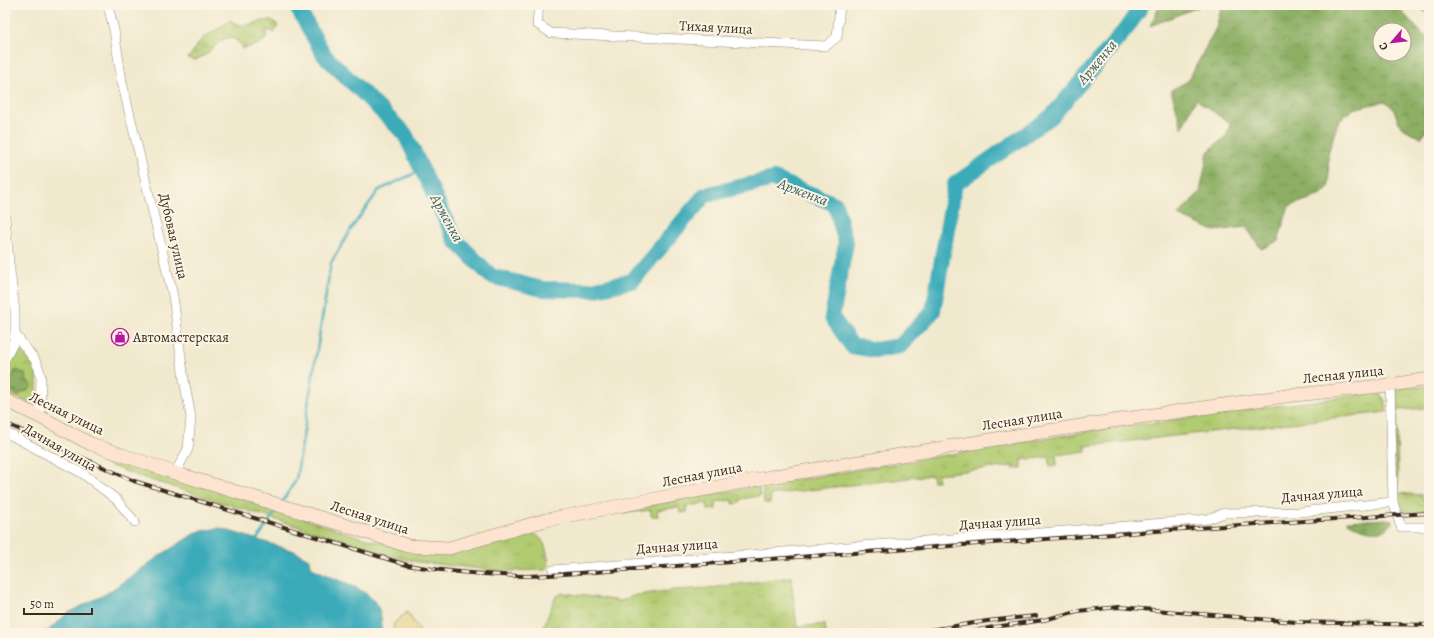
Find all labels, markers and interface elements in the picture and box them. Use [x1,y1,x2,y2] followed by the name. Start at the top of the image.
[679,16,754,39] street label: Тихая улица
[1372,22,1412,62] north arrow
[1072,36,1121,89] water label: Арженка
[1375,40,1392,53] text: С
[774,173,831,211] water label: Арженка
[425,189,468,246] water label: Арженка
[154,191,193,282] street label: Дубовая улица
[110,327,130,347] shop icon: Автомастерская
[132,328,229,347] place label: Автомастерская
[1302,361,1385,388] street label: Лесная улица
[26,387,108,440] street label: Лесная улица
[981,404,1064,435] street label: Лесная улица
[19,419,100,476] street label: Дачная улица
[660,457,744,492] street label: Лесная улица
[1280,481,1364,508] street label: Дачная улица
[328,496,412,539] street label: Лесная улица
[958,510,1042,535] street label: Дачная улица
[635,534,719,559] street label: Дачная улица
[24,590,92,616] scale bar
[30,596,54,612] text: 50 m

